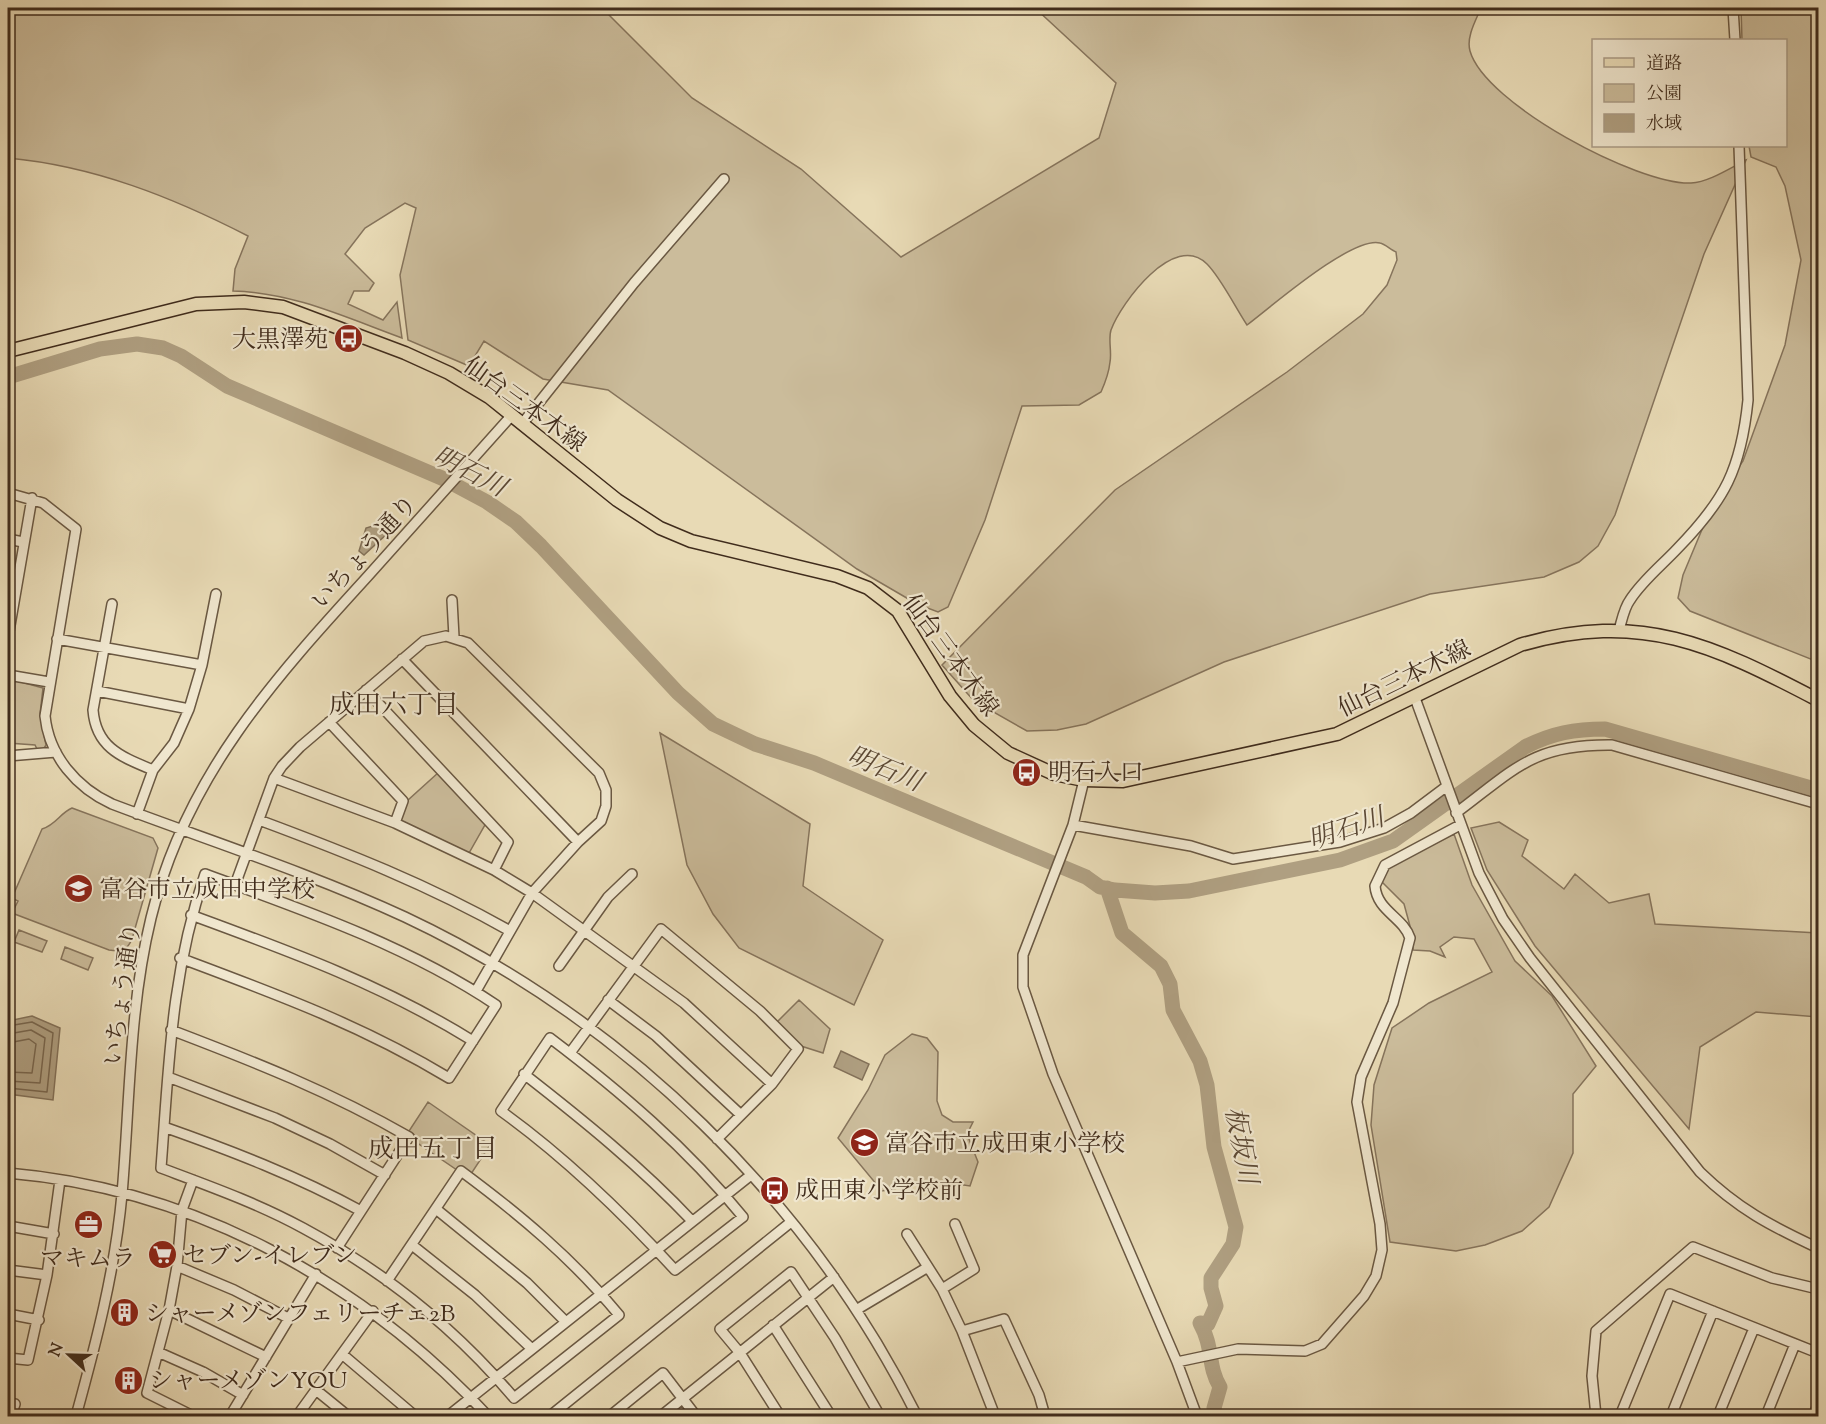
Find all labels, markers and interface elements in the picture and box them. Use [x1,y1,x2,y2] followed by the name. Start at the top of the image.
[1592,39,1787,147] legend
[1646,52,1682,78] text: 道路
[1646,82,1682,108] text: 公園
[1646,112,1682,138] text: 水域
[333,323,365,355] bus stop icon: 大黒澤苑
[232,324,328,358] place label: 大黒澤苑
[456,350,592,462] street label: 仙台三本木線
[426,439,515,509] water label: 明石川
[305,488,426,618] street label: いちょう通り
[893,588,1005,724] street label: 仙台三本木線
[1333,633,1477,727] street label: 仙台三本木線
[329,688,459,725] district label: 成田六丁目
[841,739,930,803] water label: 明石川
[1011,756,1043,788] bus stop icon: 明石入口
[1048,757,1144,791] place label: 明石入口
[1304,799,1393,861] water label: 明石川
[62,873,94,905] school or university icon: 富谷市立成田中学校
[99,874,315,908] place label: 富谷市立成田中学校
[97,921,151,1068] street label: いちょう通り
[1214,1104,1266,1190] water label: 板坂川
[848,1127,880,1159] school or university icon: 富谷市立成田東小学校
[885,1128,1125,1162] place label: 富谷市立成田東小学校
[368,1132,498,1169] district label: 成田五丁目
[758,1174,790,1206] bus stop icon: 成田東小学校前
[795,1175,963,1209] place label: 成田東小学校前
[72,1209,104,1241] office icon: マキムラ
[146,1239,178,1271] supermarket icon: セブン-イレブン
[183,1240,357,1274] place label: セブン-イレブン
[40,1243,136,1277] place label: マキムラ
[108,1297,140,1329] building icon: シャーメゾンフェリーチェ2B
[145,1298,455,1332] place label: シャーメゾンフェリーチェ2B
[39,1325,99,1385] north arrow
[44,1340,71,1361] text: N
[112,1364,144,1396] building icon: シャーメゾンYOU
[149,1365,347,1399] place label: シャーメゾンYOU

